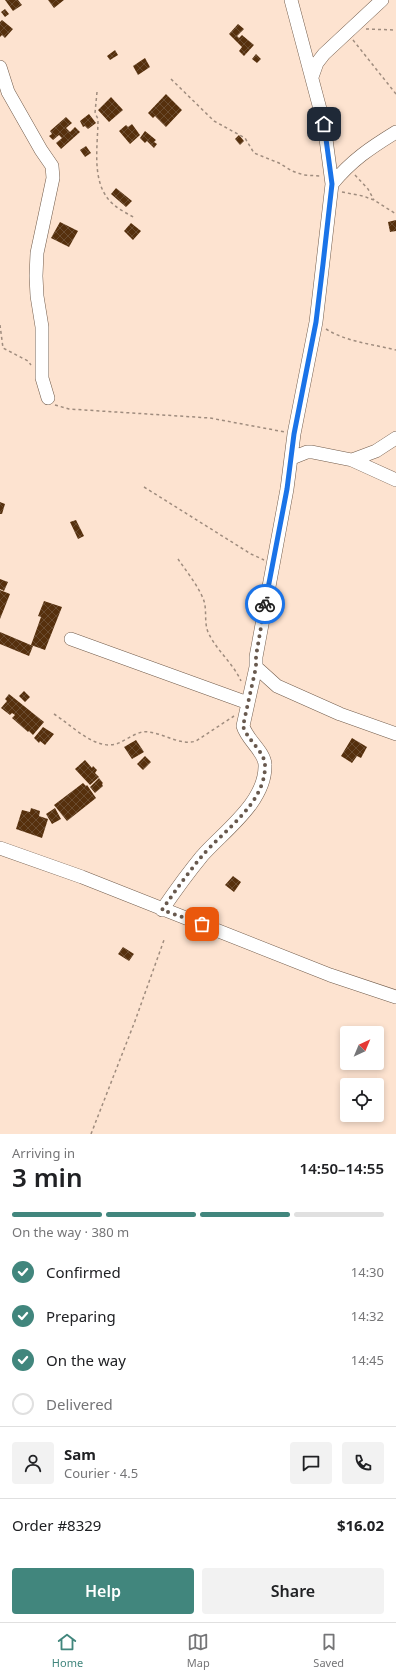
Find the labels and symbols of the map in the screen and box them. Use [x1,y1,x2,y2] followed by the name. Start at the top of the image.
[307,107,341,141] pin
[245,584,285,624] courier
[185,907,219,941] pin
[340,1026,384,1070] north arrow

